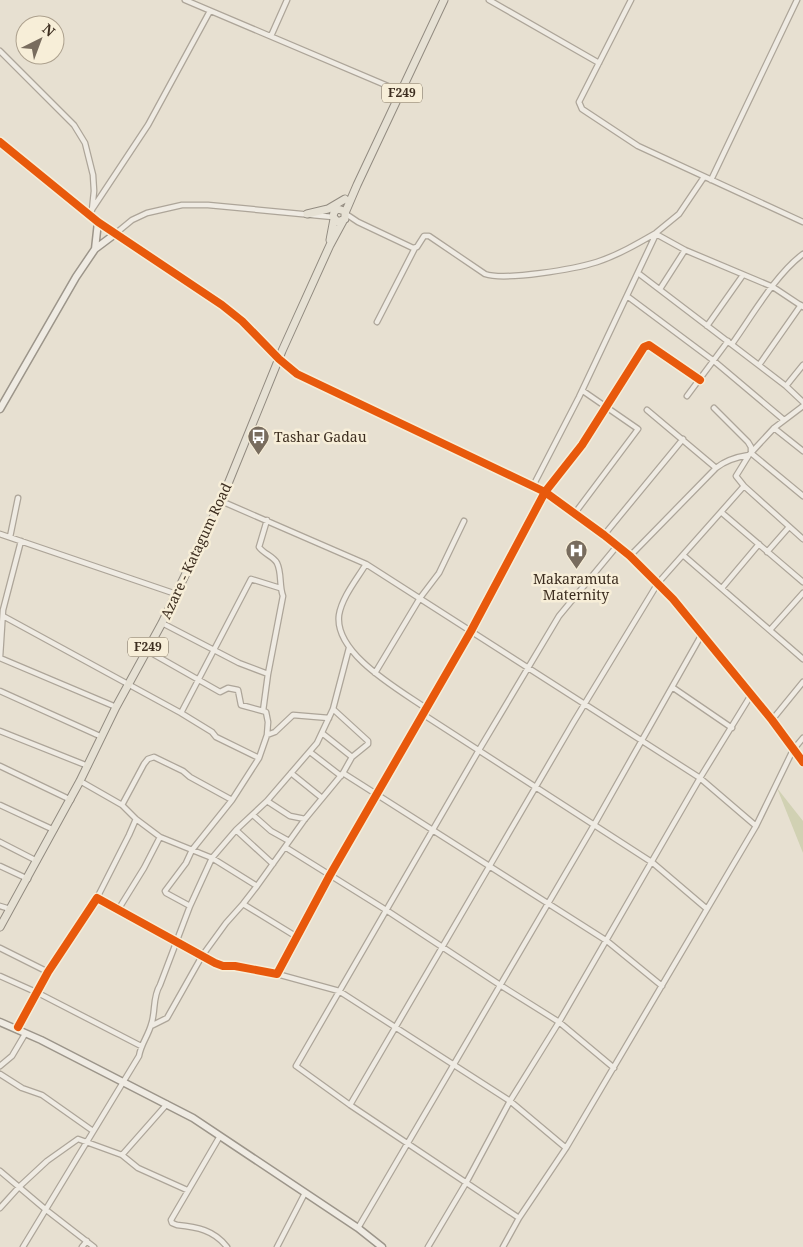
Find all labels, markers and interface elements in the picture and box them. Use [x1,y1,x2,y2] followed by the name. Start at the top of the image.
[15,15,65,65] north arrow
[39,19,59,41] text: N
[382,84,422,102] road number: F249
[246,425,270,456] bus stop icon: Tashar Gadau
[274,427,367,446] place label: Tashar Gadau
[156,479,236,622] street label: Azare - Katagum Road
[564,539,588,570] hospital icon: Makaramuta Maternity
[533,569,619,604] place label: Makaramuta Maternity
[128,638,168,656] road number: F249

